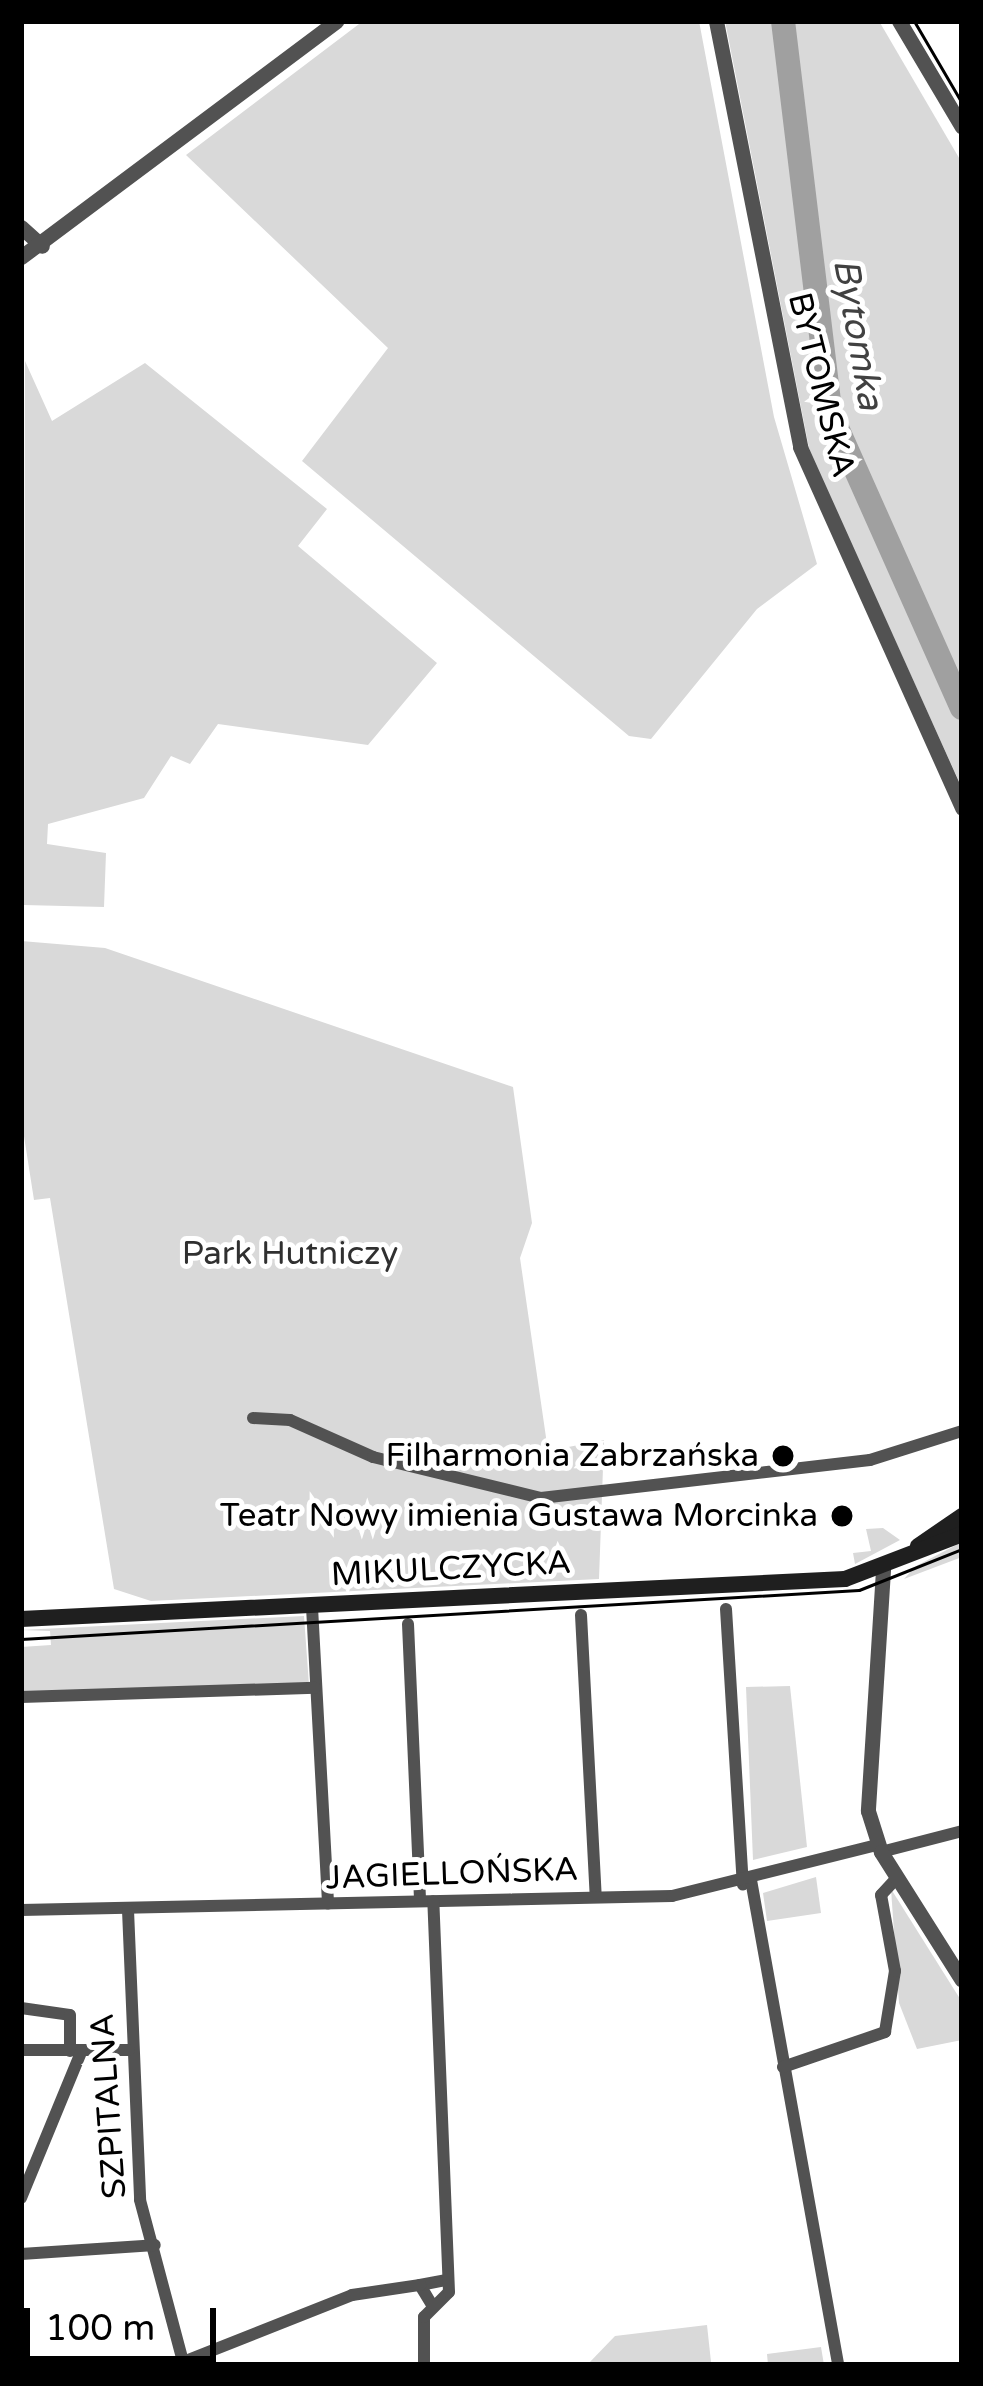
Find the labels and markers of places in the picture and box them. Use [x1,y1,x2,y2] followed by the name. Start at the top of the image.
[386,1436,759,1476] place label: Filharmonia Zabrzańska
[770,1443,796,1469] marker: Filharmonia Zabrzańska
[220,1496,818,1536] place label: Teatr Nowy imienia Gustawa Morcinka
[829,1503,855,1529] marker: Teatr Nowy imienia Gustawa Morcinka

